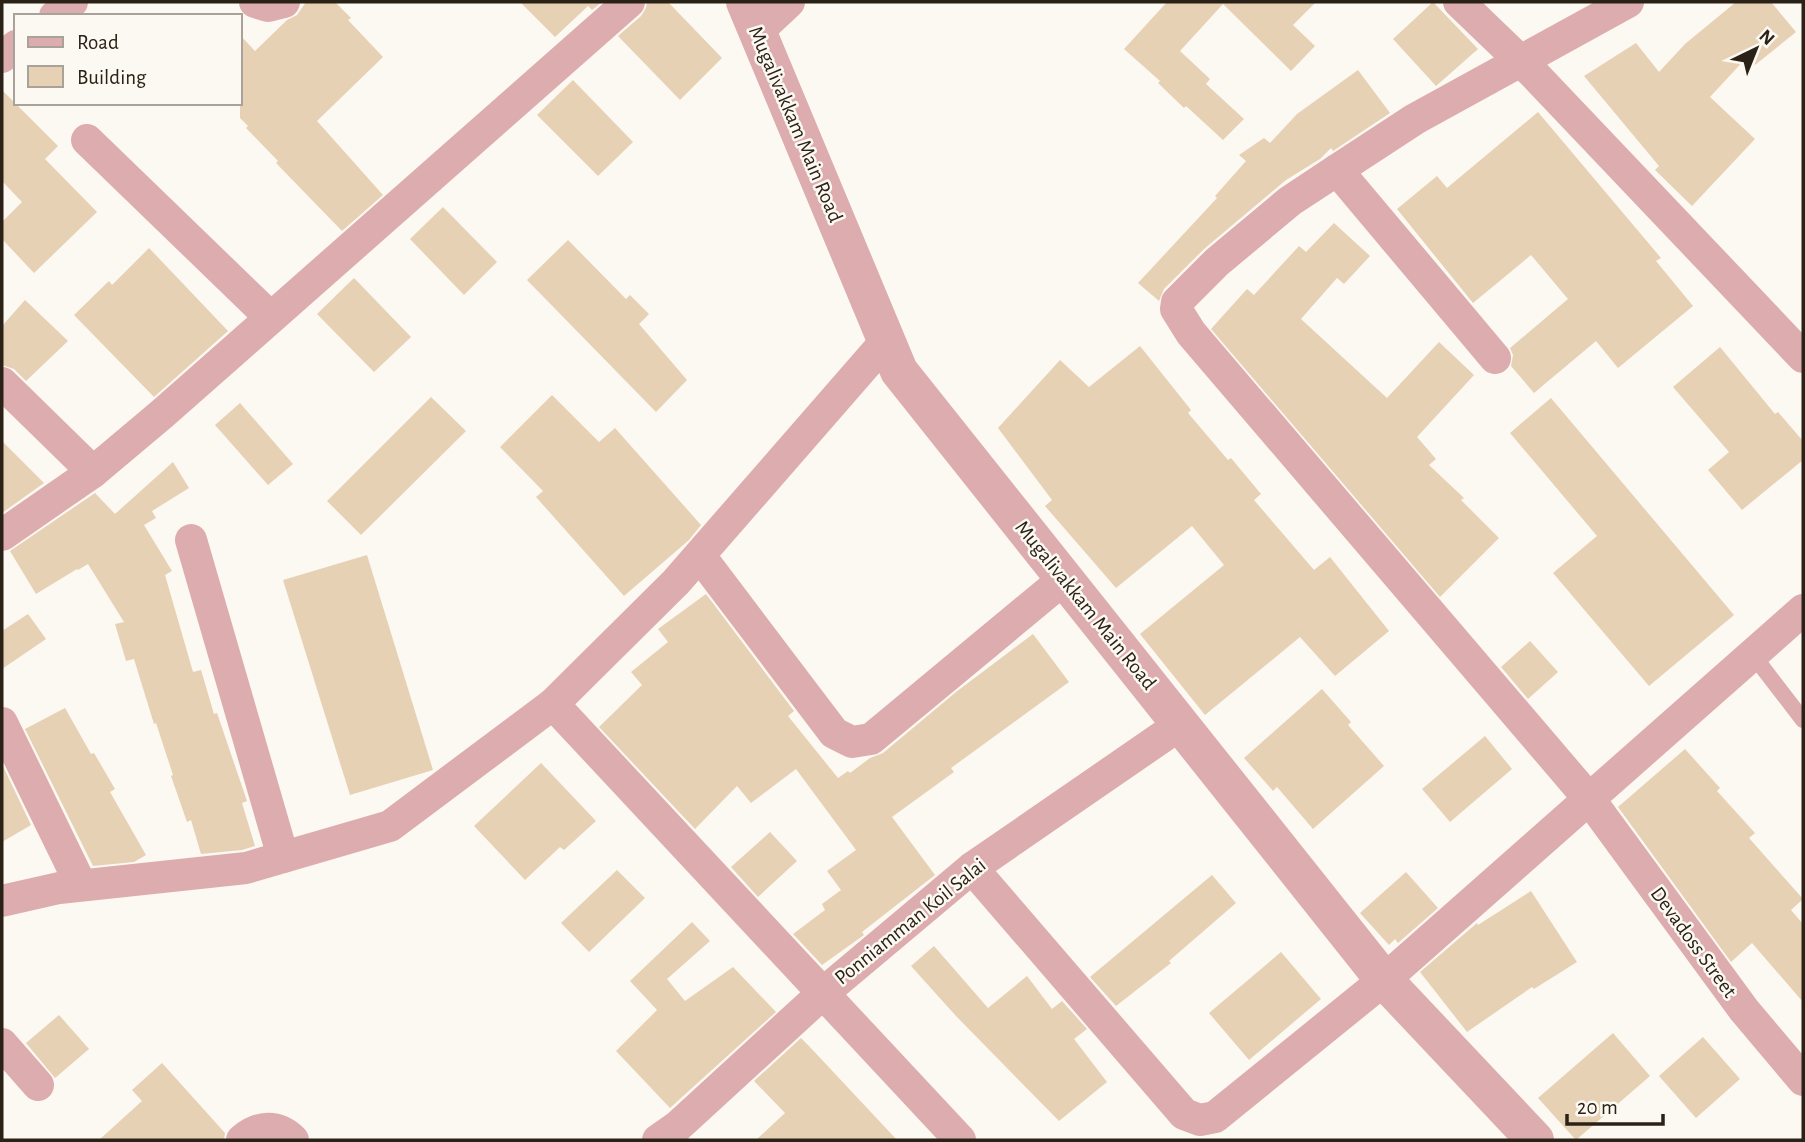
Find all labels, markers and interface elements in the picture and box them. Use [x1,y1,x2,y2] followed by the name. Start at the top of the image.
[14,14,242,105] legend
[1721,14,1791,84] north arrow
[745,23,846,225] street label: Mugalivakkam Main Road
[1755,26,1778,49] text: N
[77,32,119,53] text: Road
[77,67,147,88] text: Building
[1011,517,1160,694] street label: Mugalivakkam Main Road
[831,854,990,989] street label: Ponniamman Koil Salai
[1647,883,1741,1002] street label: Devadoss Street
[1567,1082,1663,1126] scale bar
[1577,1097,1618,1118] text: 20 m

